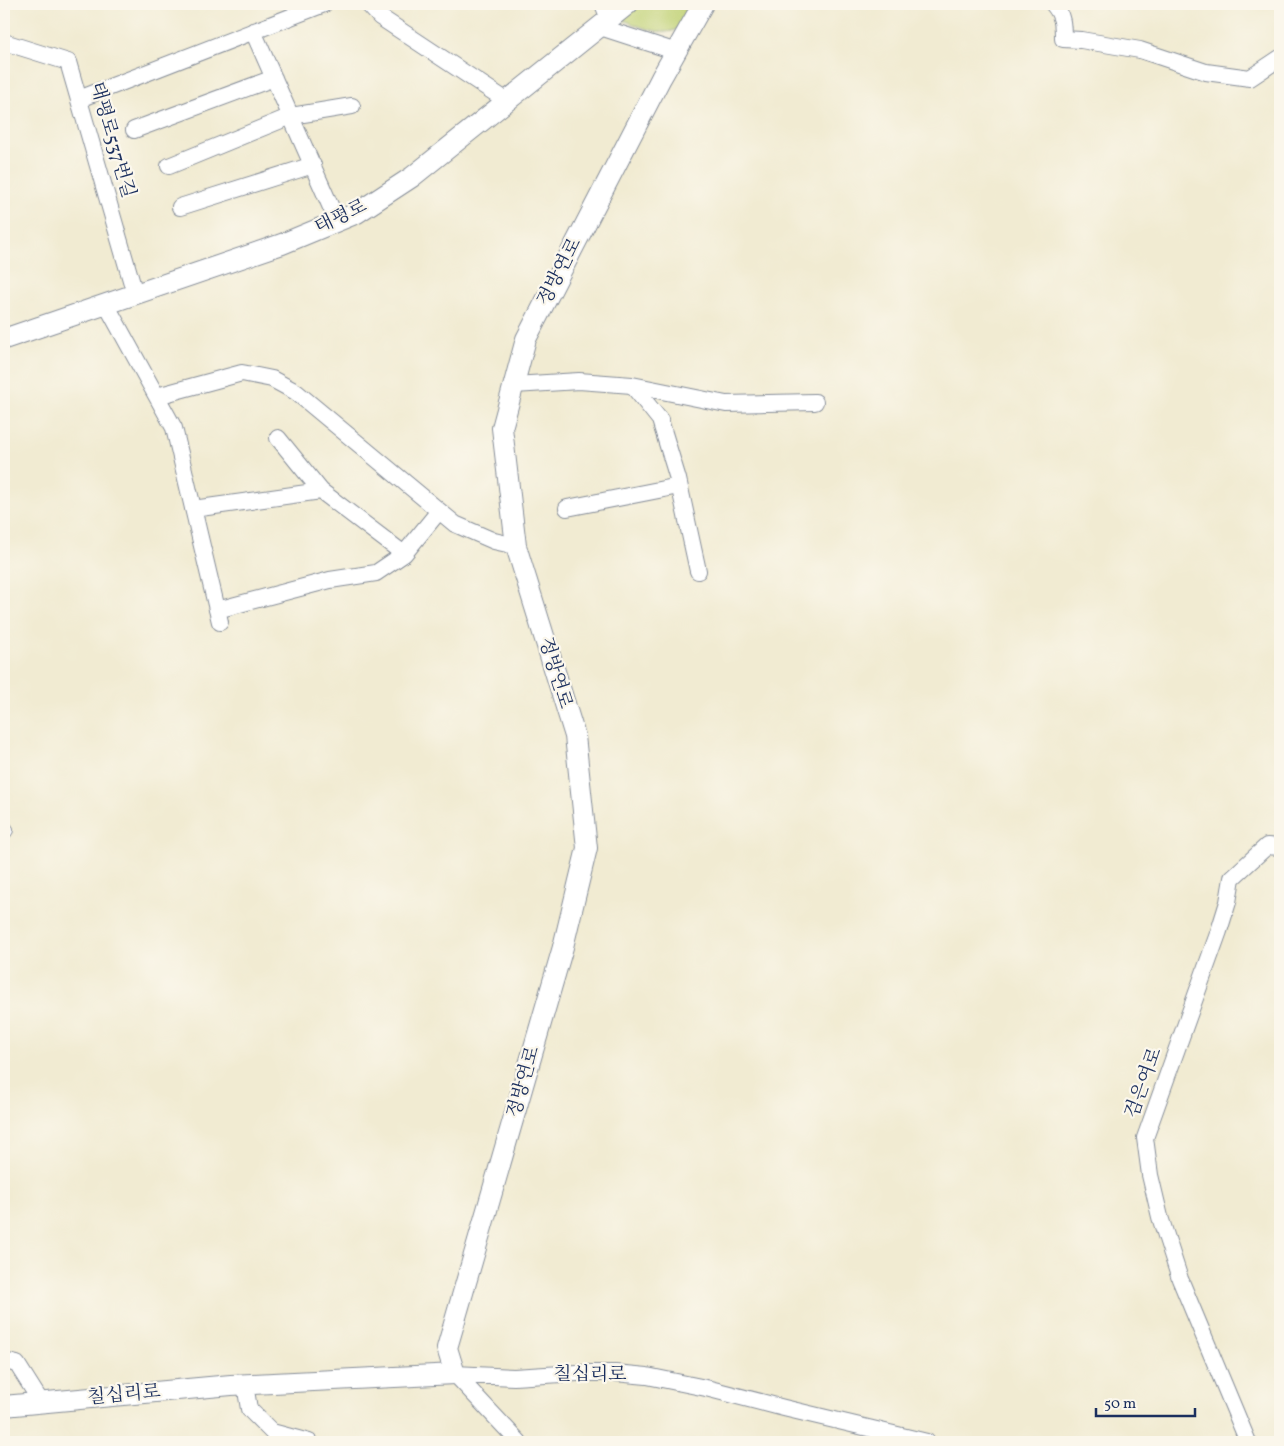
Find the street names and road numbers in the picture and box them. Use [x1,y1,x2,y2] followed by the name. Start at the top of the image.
[83,79,141,201] street label: 태평로537번길
[311,193,371,241] street label: 태평로
[532,233,588,311] street label: 정방연로
[532,634,578,712] street label: 정방연로
[501,1043,547,1121] street label: 정방연로
[1119,1044,1169,1122] street label: 검은여로
[553,1362,627,1388] street label: 칠십리로
[86,1379,162,1411] street label: 칠십리로

